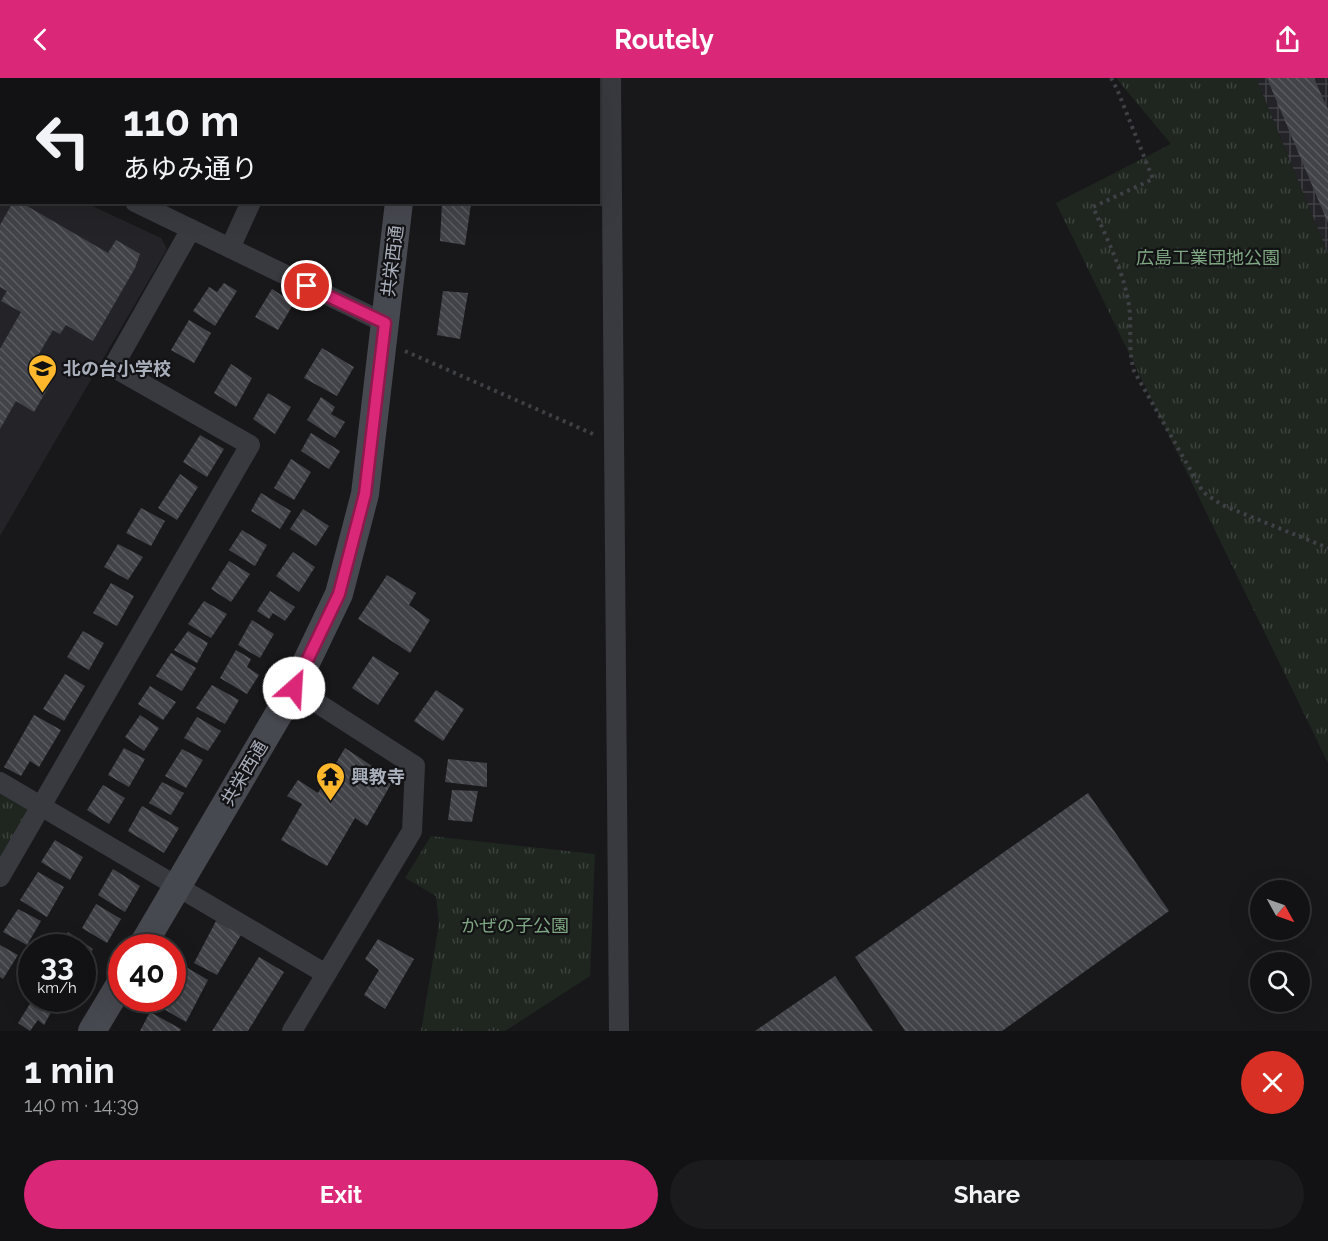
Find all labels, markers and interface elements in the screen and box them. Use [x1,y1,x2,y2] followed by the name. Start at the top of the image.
[24,23,57,56] icon: back
[1271,23,1304,56] icon: share
[614,24,714,55] text: Routely
[123,97,239,146] text: 110 m
[24,102,102,180] icon: left
[123,153,258,184] text: あゆみ通り
[377,224,407,298] street label: 共栄西通
[1136,247,1280,268] park label: 広島工業団地公園
[281,260,332,311] pin
[290,269,323,302] icon: arrive
[26,352,58,394] school or university icon: 北の台小学校
[63,358,171,379] place label: 北の台小学校
[262,656,326,720] position arrow
[216,737,272,809] street label: 共栄西通
[314,760,346,802] temple icon: 興教寺
[351,766,405,787] place label: 興教寺
[1250,880,1310,940] north arrow
[1250,880,1310,1012] map controls
[461,915,569,936] park label: かぜの子公園
[108,934,186,1012] speed limit sign: 40
[40,948,74,983] text: 33
[1250,952,1310,1012] button: search
[37,979,77,997] text: km/h
[24,1049,115,1091] text: 1 min
[1241,1051,1304,1114] button: close
[24,1093,139,1117] text: 140 m · 14:39
[24,1160,658,1229] button: Exit
[670,1160,1304,1229] button: Share

